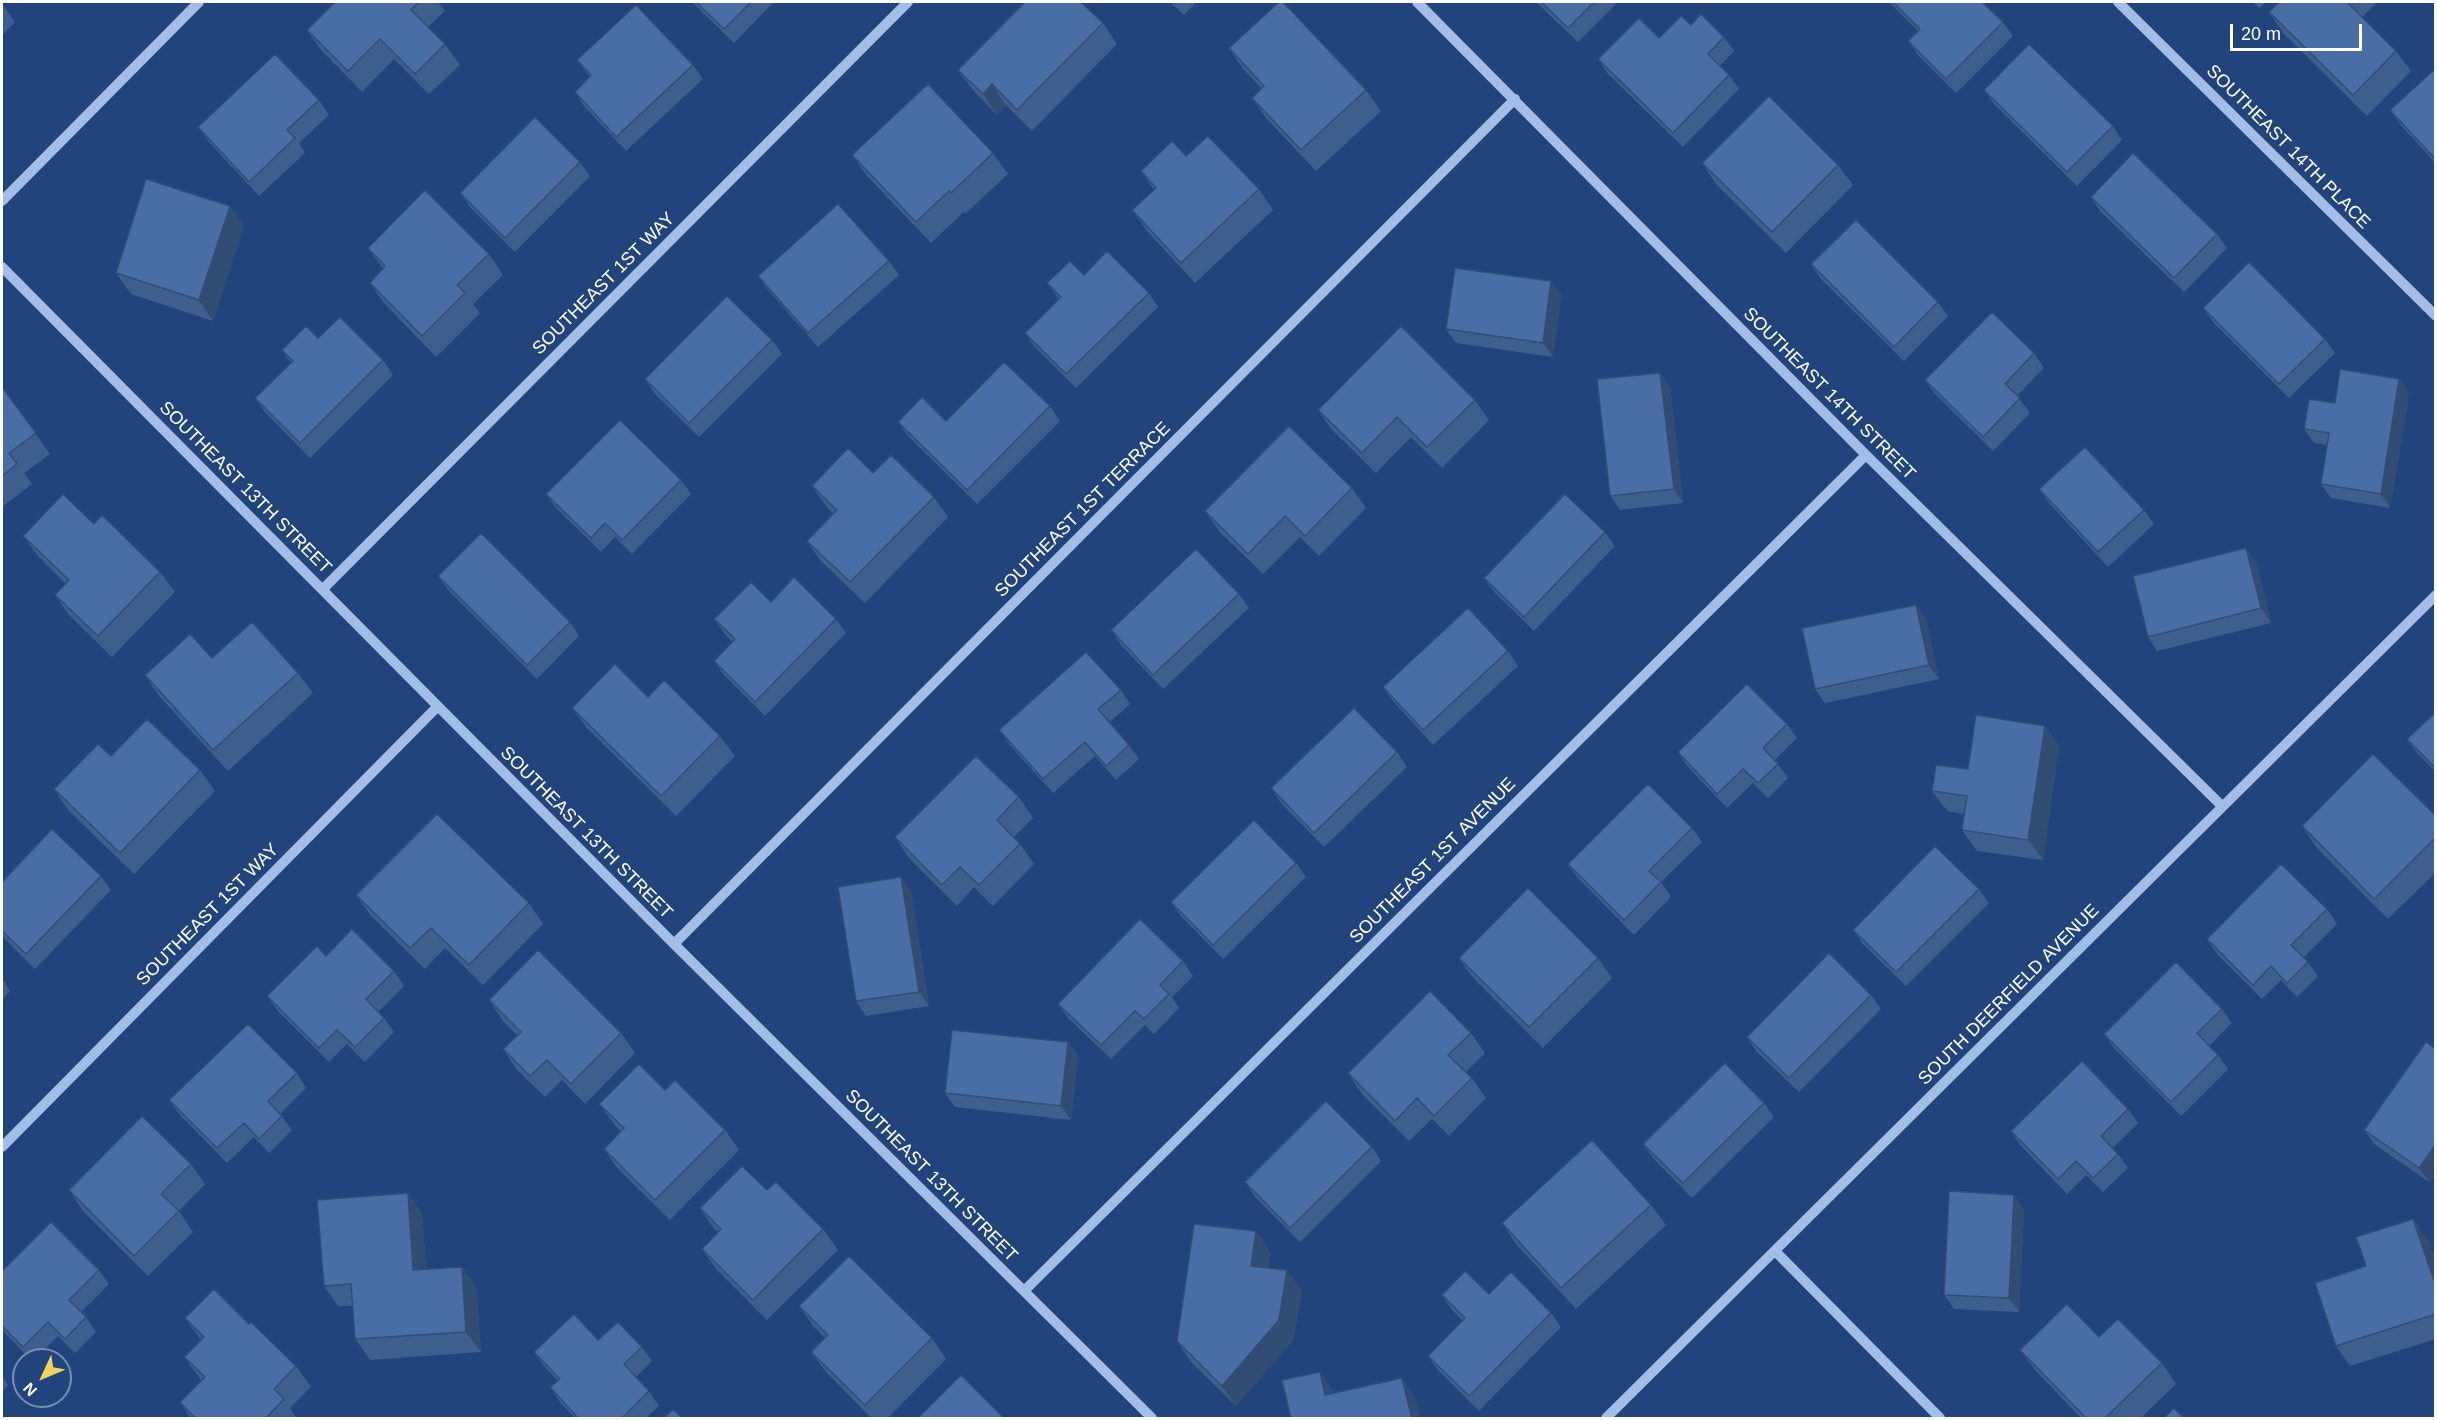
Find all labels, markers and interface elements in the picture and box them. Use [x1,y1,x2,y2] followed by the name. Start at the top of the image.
[2233,12,2365,50] scale bar
[2241,24,2281,44] text: 20 m
[2202,61,2374,233] street label: SOUTHEAST 14TH PLACE
[528,208,680,360] street label: SOUTHEAST 1ST WAY
[1738,303,1920,485] street label: SOUTHEAST 14TH STREET
[154,397,336,579] street label: SOUTHEAST 13TH STREET
[991,418,1175,602] street label: SOUTHEAST 1ST TERRACE
[495,742,677,924] street label: SOUTHEAST 13TH STREET
[1346,774,1520,948] street label: SOUTHEAST 1ST AVENUE
[132,839,284,991] street label: SOUTHEAST 1ST WAY
[1914,900,2104,1090] street label: SOUTH DEERFIELD AVENUE
[840,1085,1022,1267] street label: SOUTHEAST 13TH STREET
[12,1348,72,1408] north arrow
[20,1379,40,1400] text: N

